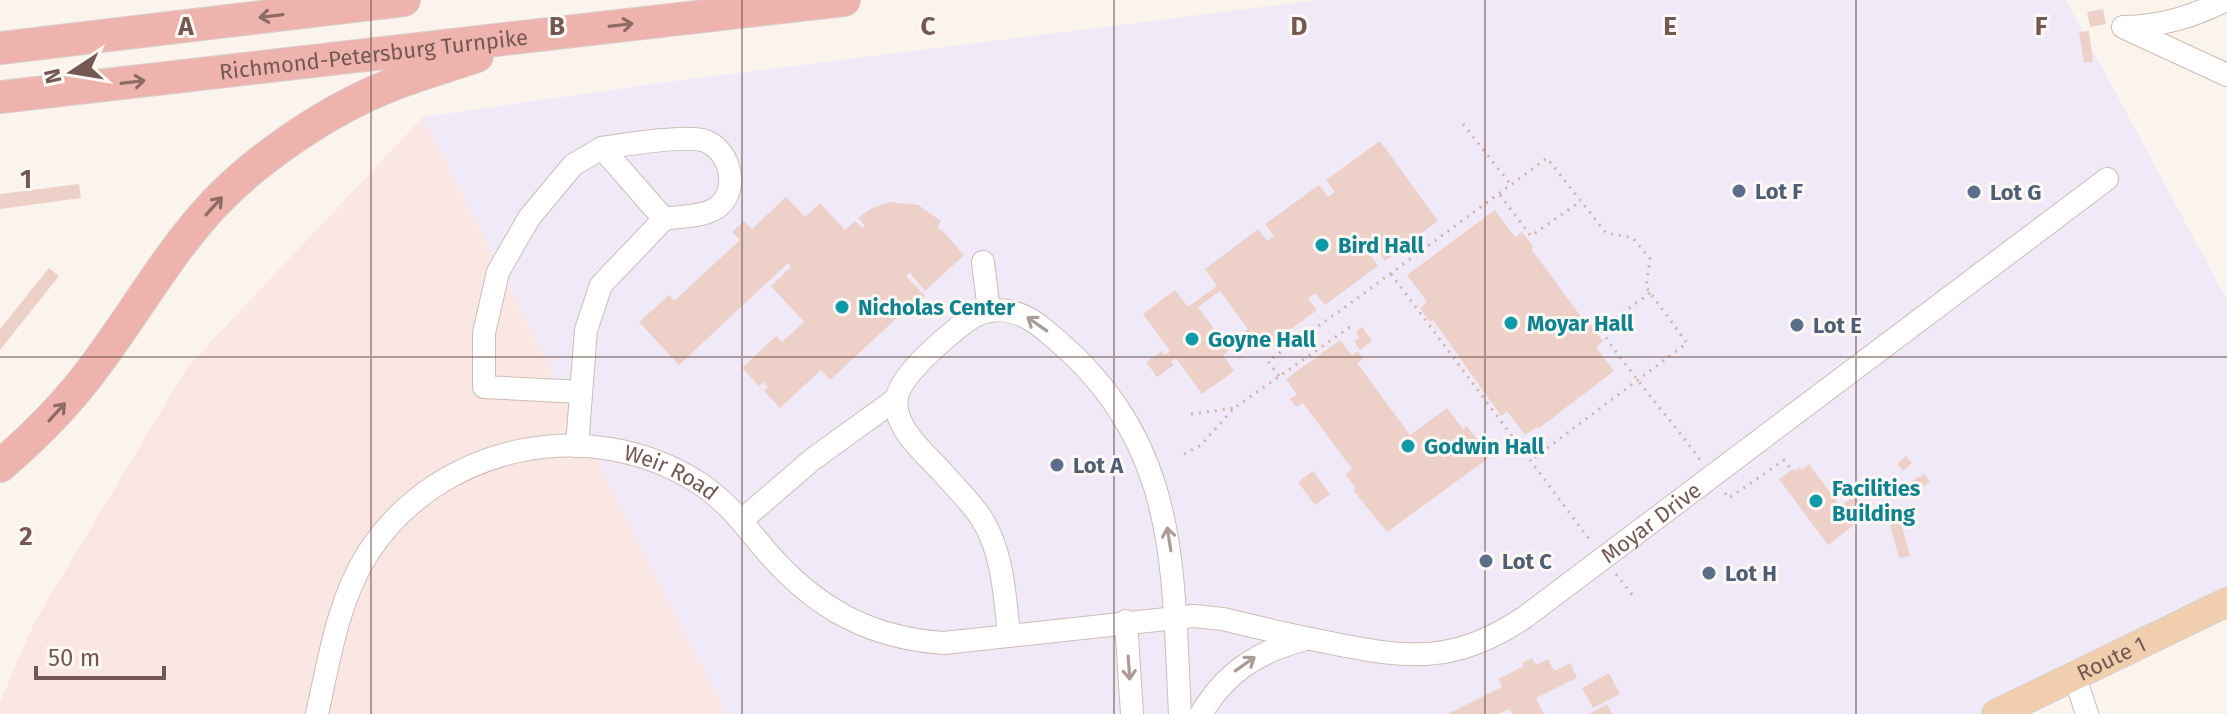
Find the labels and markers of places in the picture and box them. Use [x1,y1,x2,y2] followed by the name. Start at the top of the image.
[1755,178,1803,205] place label: Lot F
[1990,179,2041,206] place label: Lot G
[1730,182,1748,200] marker: Lot F
[1965,183,1983,201] marker: Lot G
[1338,232,1424,259] place label: Bird Hall
[1313,236,1331,254] marker: Bird Hall
[858,294,1015,321] place label: Nicholas Center
[833,298,851,316] marker: Nicholas Center
[1527,310,1634,337] place label: Moyar Hall
[1813,312,1862,339] place label: Lot E
[1502,314,1520,332] marker: Moyar Hall
[1788,316,1806,334] marker: Lot E
[1208,326,1316,353] place label: Goyne Hall
[1183,330,1201,348] marker: Goyne Hall
[1424,433,1545,460] place label: Godwin Hall
[1399,437,1417,455] marker: Godwin Hall
[1073,452,1124,479] place label: Lot A
[1048,456,1066,474] marker: Lot A
[1832,475,1921,527] place label: Facilities Building
[1807,492,1825,510] marker: Facilities Building
[1502,548,1552,575] place label: Lot C
[1477,552,1495,570] marker: Lot C
[1725,560,1777,587] place label: Lot H
[1700,564,1718,582] marker: Lot H

